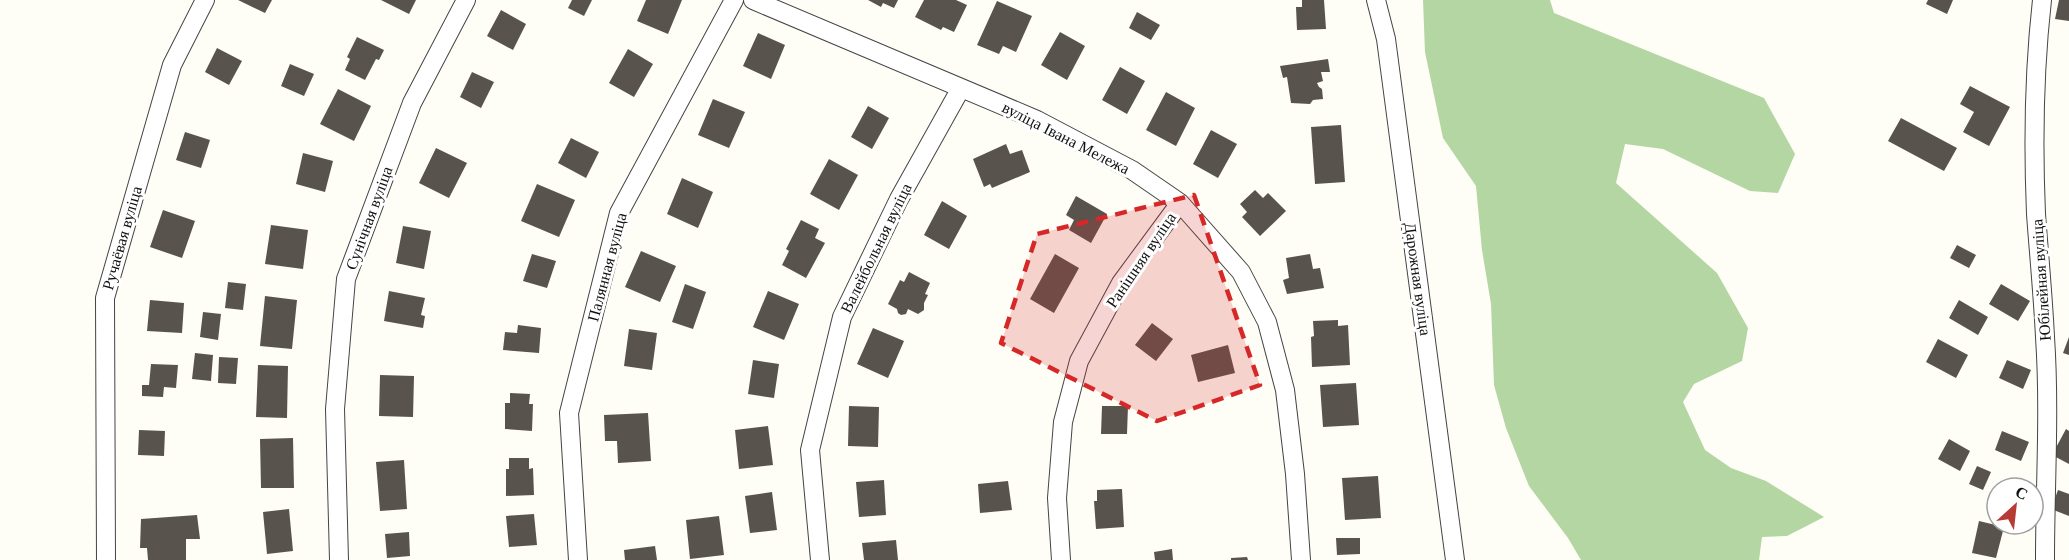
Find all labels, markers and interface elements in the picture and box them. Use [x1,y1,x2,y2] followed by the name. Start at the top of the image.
[999,99,1132,178] street label: вуліца Івана Мележа
[342,164,397,272] street label: Сунічная вуліца
[837,180,916,316] street label: Валейбольная вуліца
[99,184,146,292] street label: Ручаёвая вуліца
[1103,209,1180,311] street label: Ранішняя вуліца
[584,211,631,324] street label: Палянная вуліца
[2028,218,2055,341] street label: Юбілейная вуліца
[1401,221,1434,337] street label: Дарожная вуліца
[1985,476,2045,536] north arrow
[2013,483,2031,503] text: С

